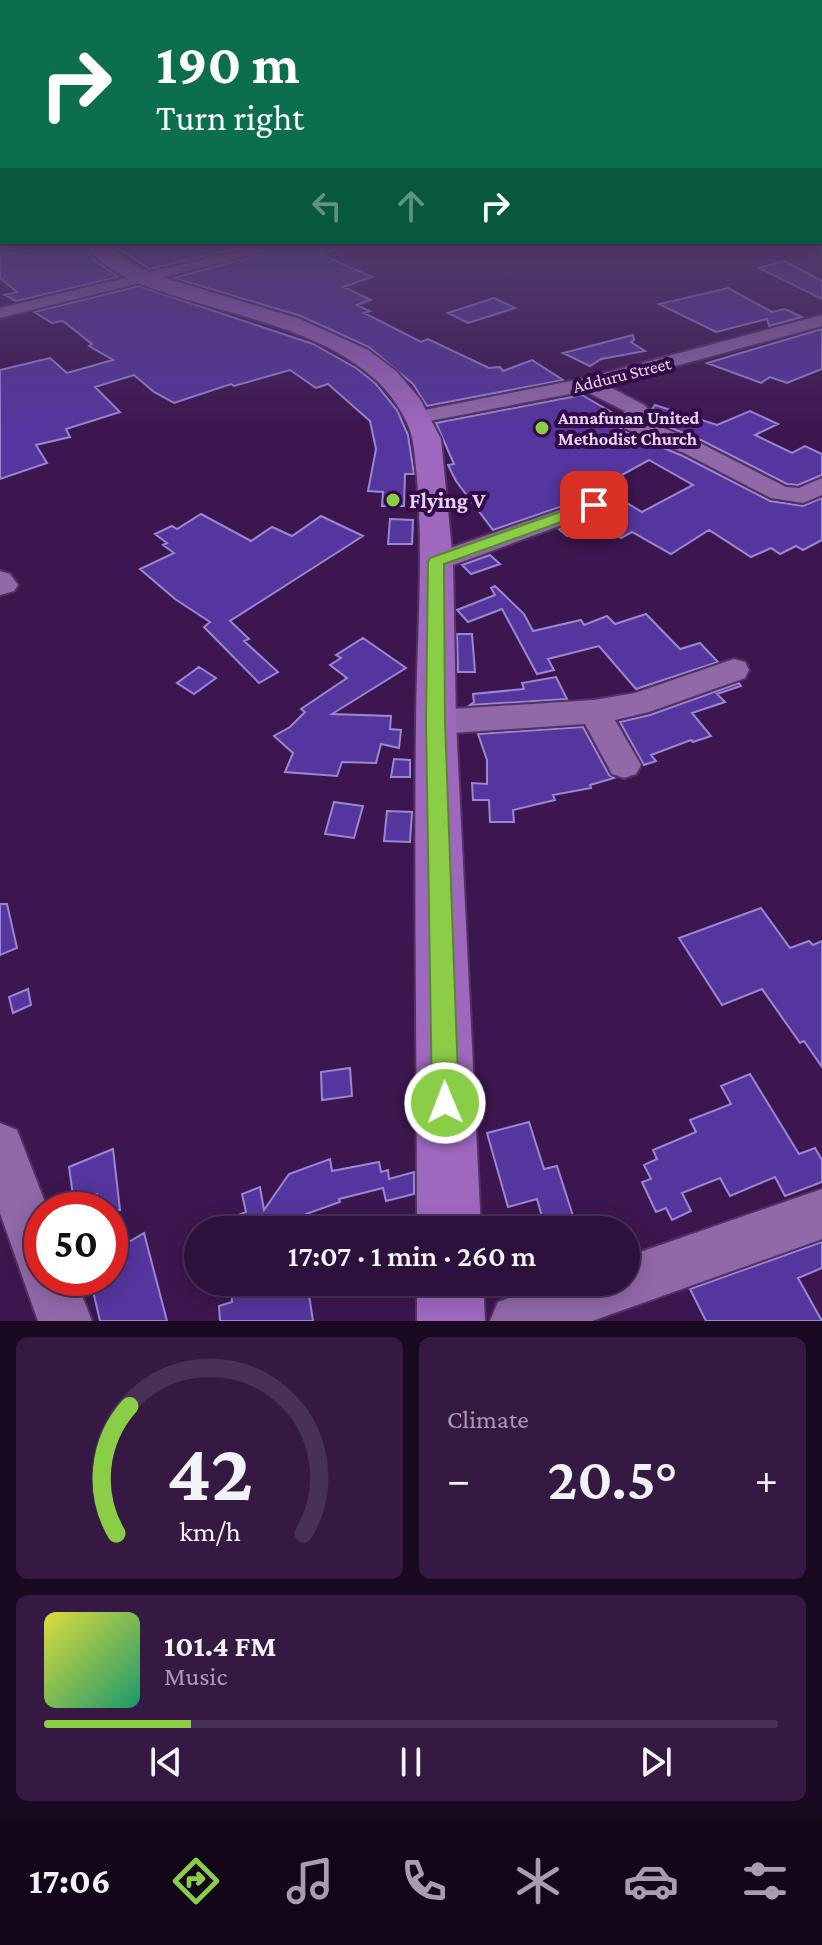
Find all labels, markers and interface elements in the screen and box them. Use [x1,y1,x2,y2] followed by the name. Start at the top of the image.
[24,32,128,136] icon: right
[156,33,300,95] text: 190 m
[156,98,304,138] text: Turn right
[305,184,349,228] icon: left
[389,184,433,228] icon: ahead
[473,184,517,228] icon: right
[571,353,674,397] street label: Adduru Street
[557,408,700,449] place label: Annafunan United Methodist Church
[533,419,551,437] marker: Annafunan United Methodist Church
[560,471,628,539] pin
[572,483,616,527] icon: arrive
[409,488,486,513] place label: Flying V
[384,491,402,509] marker: Flying V
[403,1061,487,1145] position arrow
[24,1192,128,1296] speed limit sign: 50
[288,1239,536,1272] text: 17:07 · 1 min · 260 m
[447,1405,529,1434] text: Climate
[166,1425,253,1518] text: 42
[548,1445,677,1512] text: 20.5°
[447,1455,470,1503] text: −
[755,1455,778,1503] text: +
[179,1515,240,1547] text: km/h
[164,1629,276,1662] text: 101.4 FM
[164,1662,227,1691] text: Music
[144,1740,188,1784] icon: previous
[389,1740,433,1784] icon: pause
[634,1740,678,1784] icon: next
[168,1853,224,1909] icon: directions
[282,1853,338,1909] icon: music
[396,1853,452,1909] icon: phone
[510,1853,566,1909] icon: climate
[623,1853,679,1909] icon: car
[737,1853,793,1909] icon: filters
[29,1861,111,1901] text: 17:06

